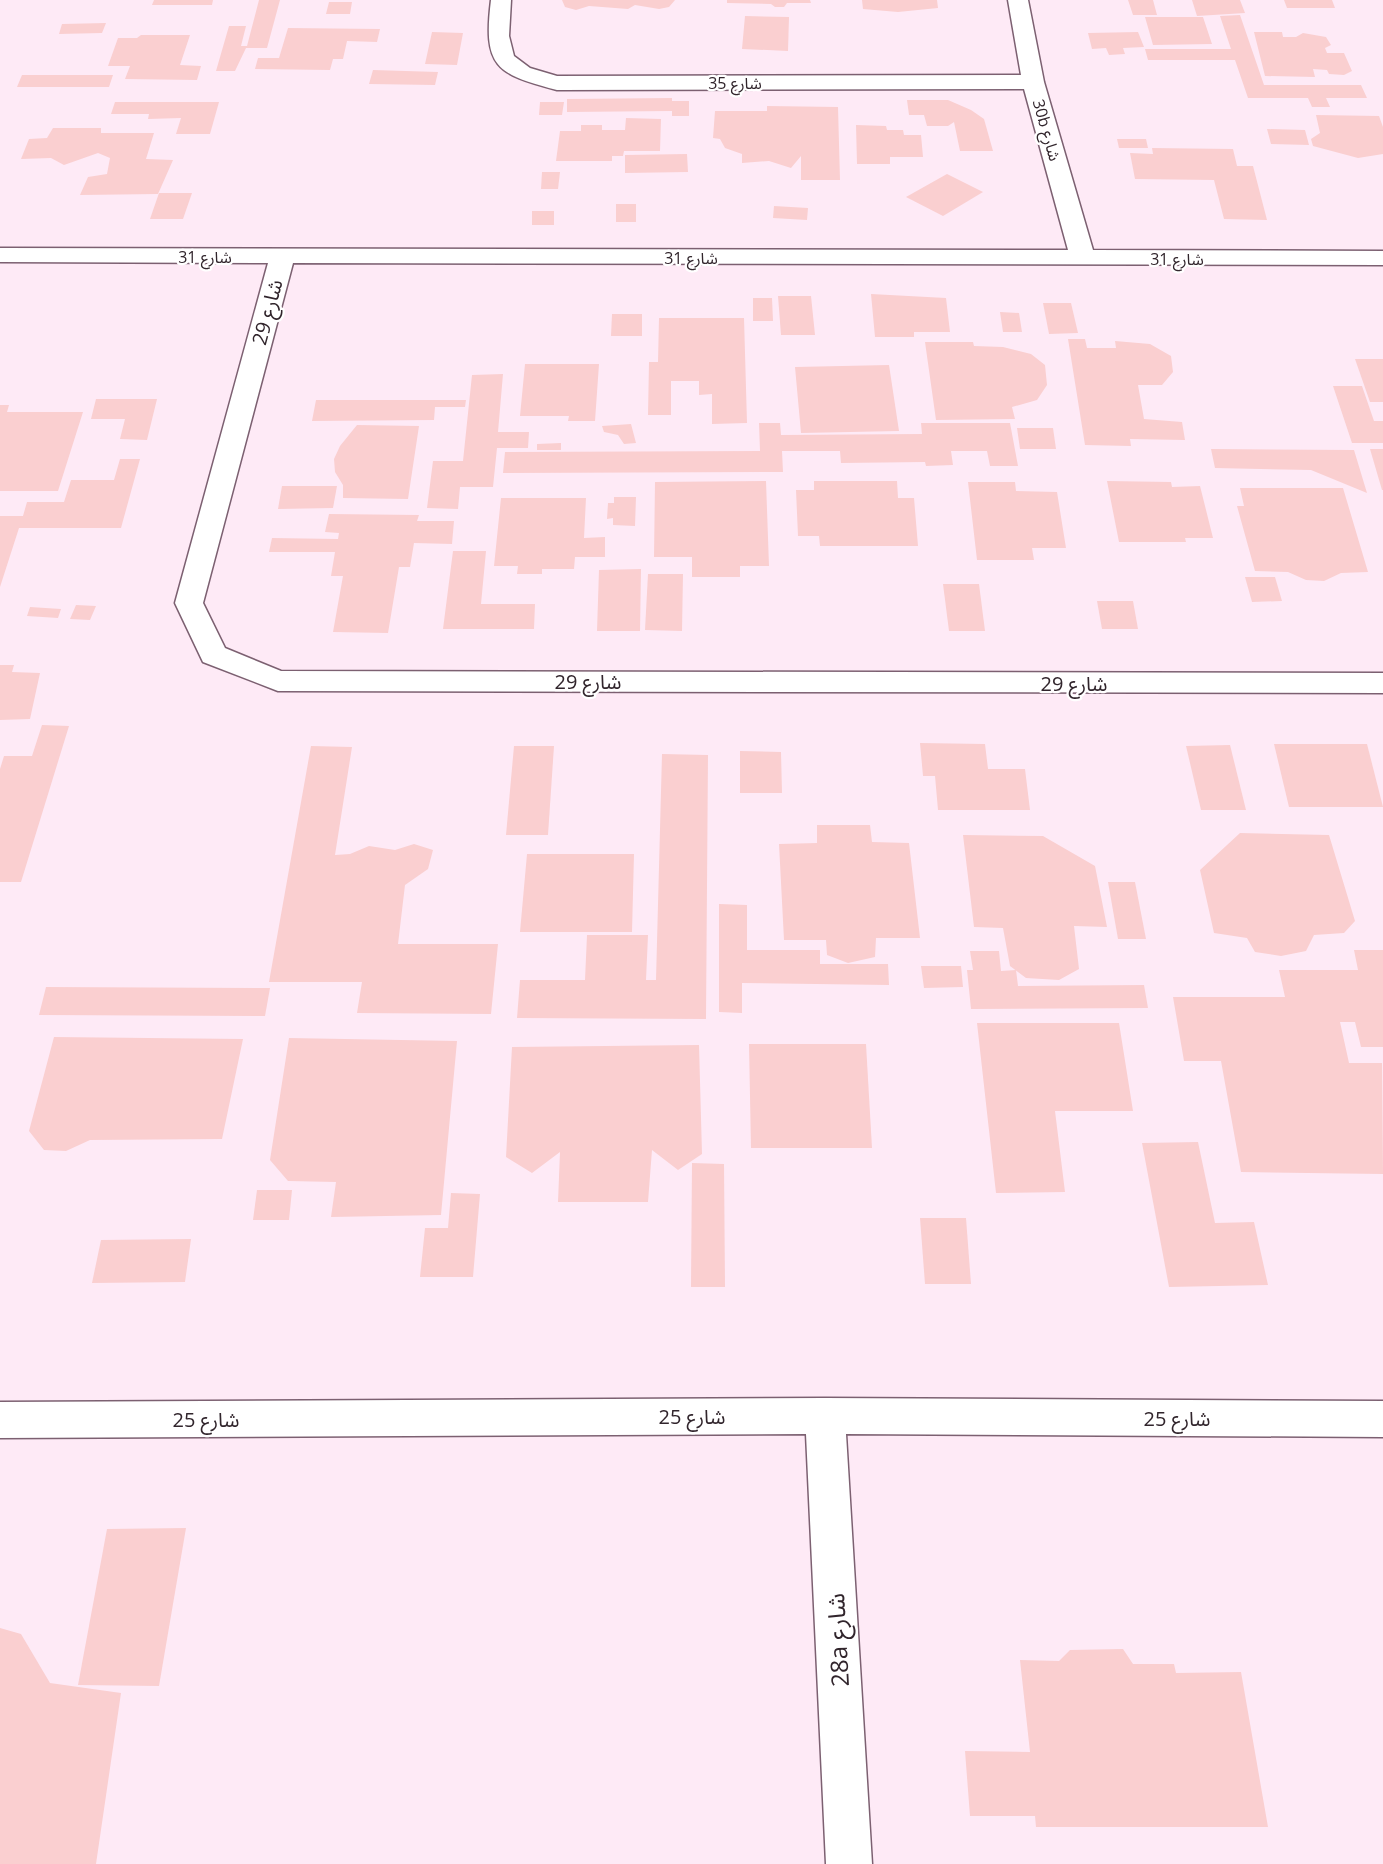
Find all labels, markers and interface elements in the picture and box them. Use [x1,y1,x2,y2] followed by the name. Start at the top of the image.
[708,72,762,96] street label: شارع 35
[1026,96,1066,164] street label: 30b شارع
[178,246,232,270] street label: شارع 31
[664,247,718,271] street label: شارع 31
[1150,248,1204,272] street label: شارع 31
[245,276,291,348] street label: شارع 29
[554,668,622,697] street label: شارع 29
[1040,670,1108,699] street label: شارع 29
[658,1403,726,1432] street label: شارع 25
[1143,1405,1211,1434] street label: شارع 25
[172,1406,240,1435] street label: شارع 25
[818,1592,858,1688] street label: 28a شارع

